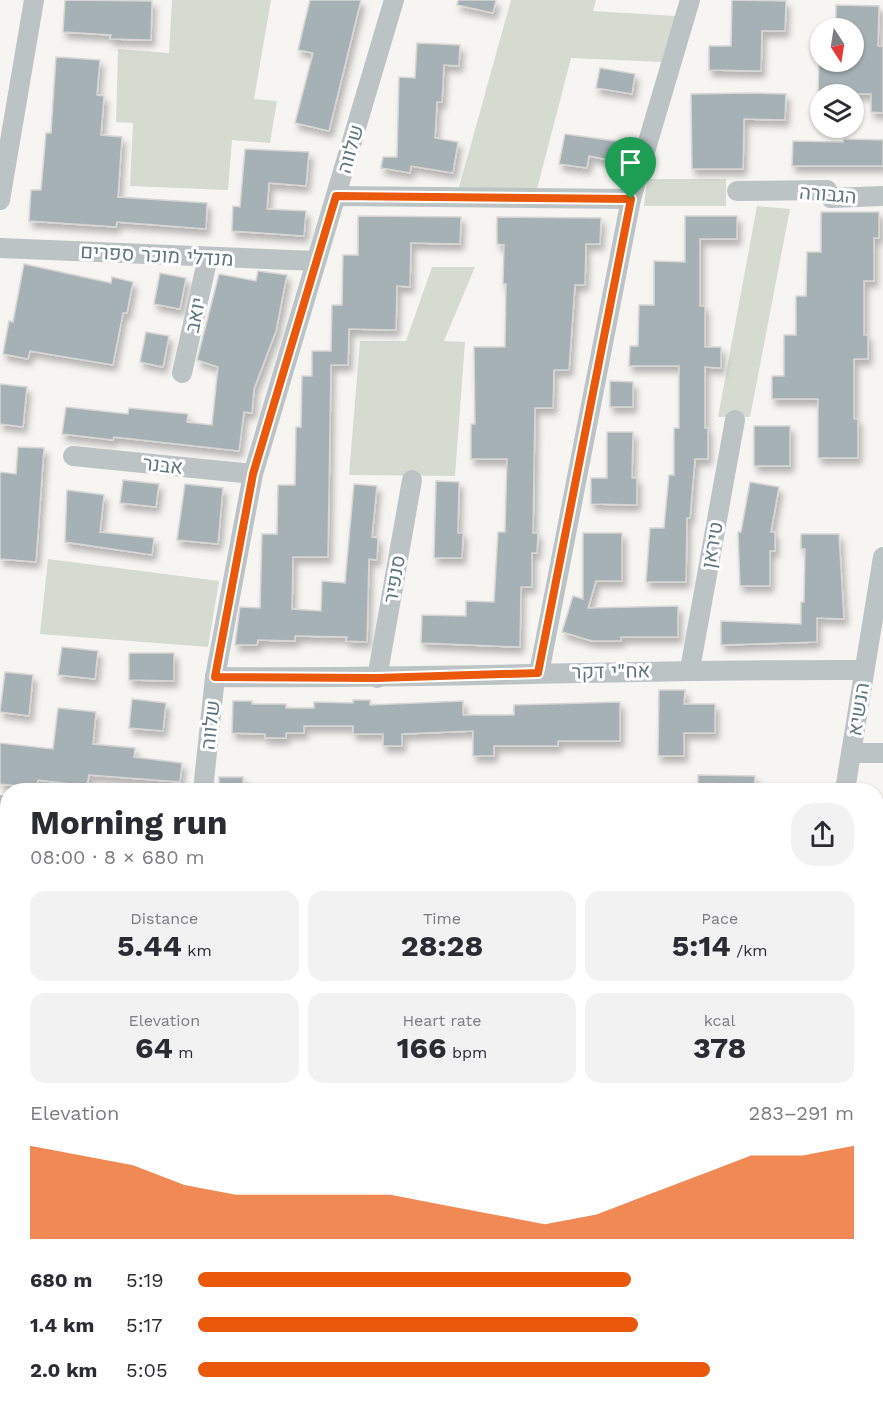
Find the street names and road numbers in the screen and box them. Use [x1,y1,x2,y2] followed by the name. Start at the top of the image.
[332,122,368,176] street label: שלווה
[798,180,858,208] street label: הגבורה
[80,239,234,271] street label: מנדלי מוכר ספרים
[180,295,210,335] street label: יואב
[142,451,184,479] street label: אבנר
[696,520,728,570] street label: טיראן
[378,553,410,605] street label: סנפיר
[572,658,650,684] street label: אח"י דקר
[842,681,874,737] street label: הנשיא
[195,699,225,751] street label: שלווה

